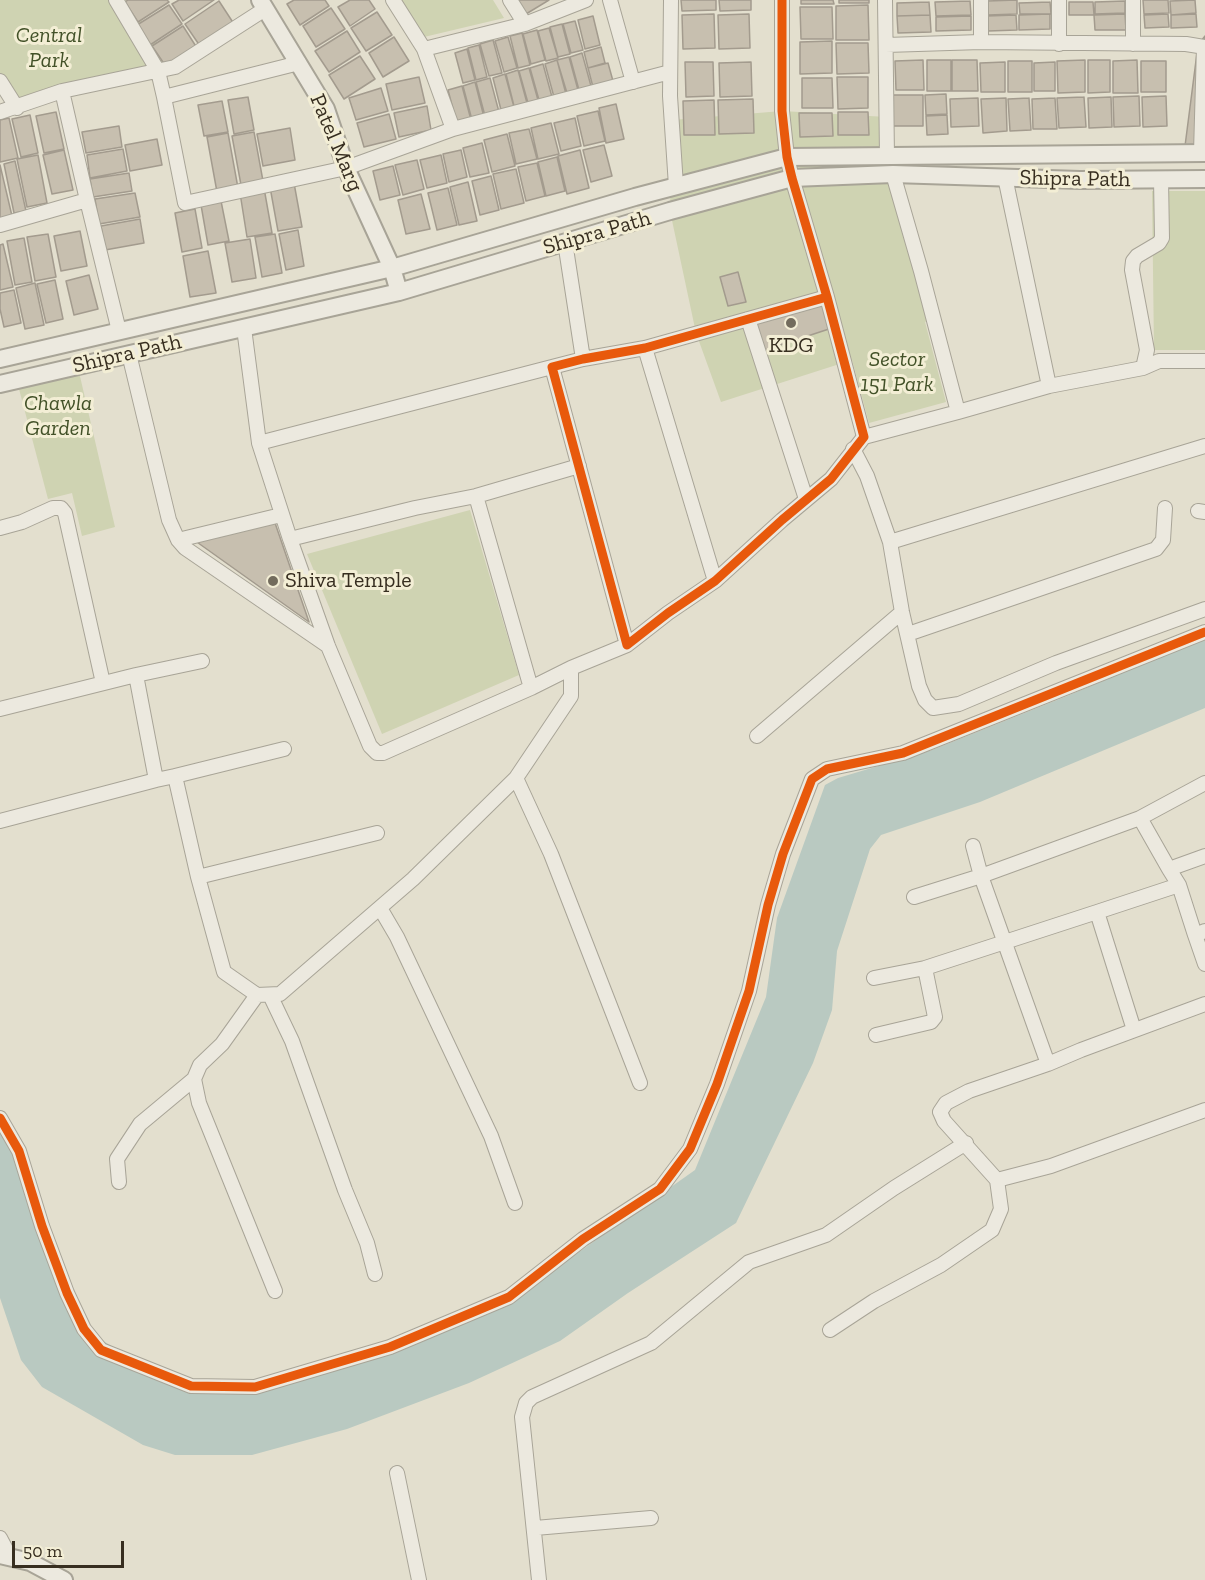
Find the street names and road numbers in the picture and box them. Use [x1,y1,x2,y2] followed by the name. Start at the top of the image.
[304,90,368,196] street label: Patel Marg
[1019,165,1131,193] street label: Shipra Path
[540,205,654,261] street label: Shipra Path
[70,329,184,379] street label: Shipra Path

